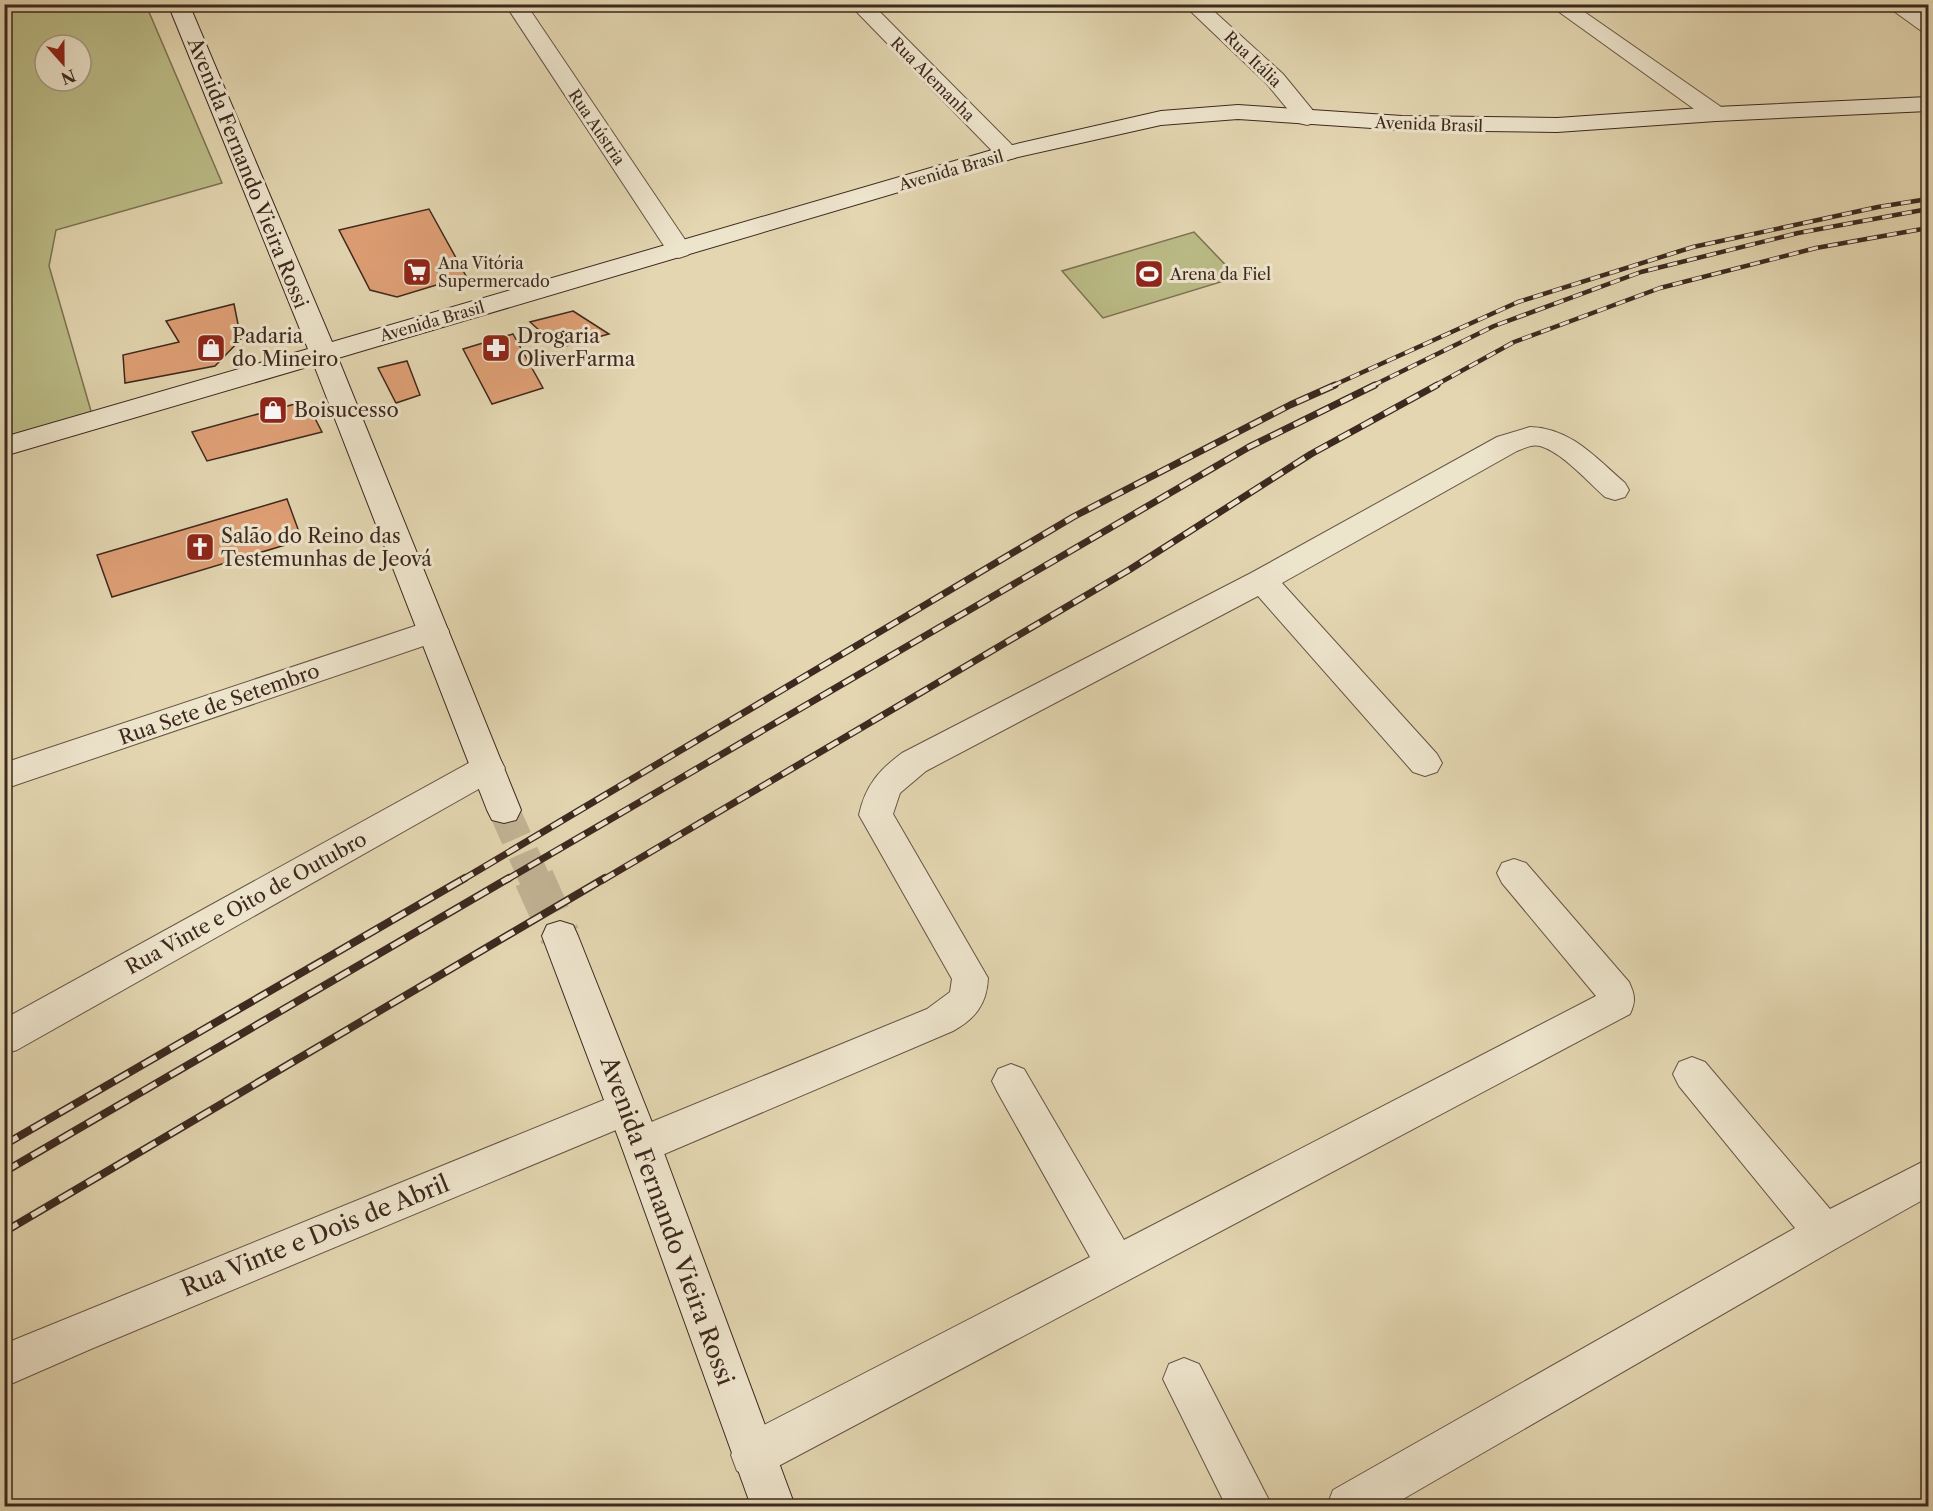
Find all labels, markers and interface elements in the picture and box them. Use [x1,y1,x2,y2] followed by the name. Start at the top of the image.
[1220,27,1286,92] street label: Rua Itália
[33,33,93,93] north arrow
[182,33,313,312] street label: Avenida Fernando Vieira Rossi
[887,33,980,126] street label: Rua Alemanha
[58,65,78,89] text: N
[564,85,630,169] street label: Rua Aústria
[1374,112,1484,136] street label: Avenida Brasil
[895,145,1006,195] street label: Avenida Brasil
[437,253,550,291] place label: Ana Vitória Supermercado
[401,256,433,288] supermarket icon: Ana Vitória Supermercado
[1133,258,1165,290] sports icon: Arena da Fiel
[1169,264,1271,284] place label: Arena da Fiel
[376,296,487,346] street label: Avenida Brasil
[232,324,338,371] place label: Padaria do Mineiro
[517,324,636,371] place label: Drogaria OliverFarma
[195,332,227,364] shop icon: Padaria do Mineiro
[480,332,512,364] pharmacy icon: Drogaria OliverFarma
[257,394,289,426] shop icon: Boisucesso
[294,398,399,422] place label: Boisucesso
[221,524,432,571] place label: Salão do Reino das Testemunhas de Jeová
[184,531,216,563] church icon: Salão do Reino das Testemunhas de Jeová
[116,658,322,750] street label: Rua Sete de Setembro
[121,827,371,979] street label: Rua Vinte e Oito de Outubro
[594,1051,741,1389] street label: Avenida Fernando Vieira Rossi
[177,1168,453,1303] street label: Rua Vinte e Dois de Abril

